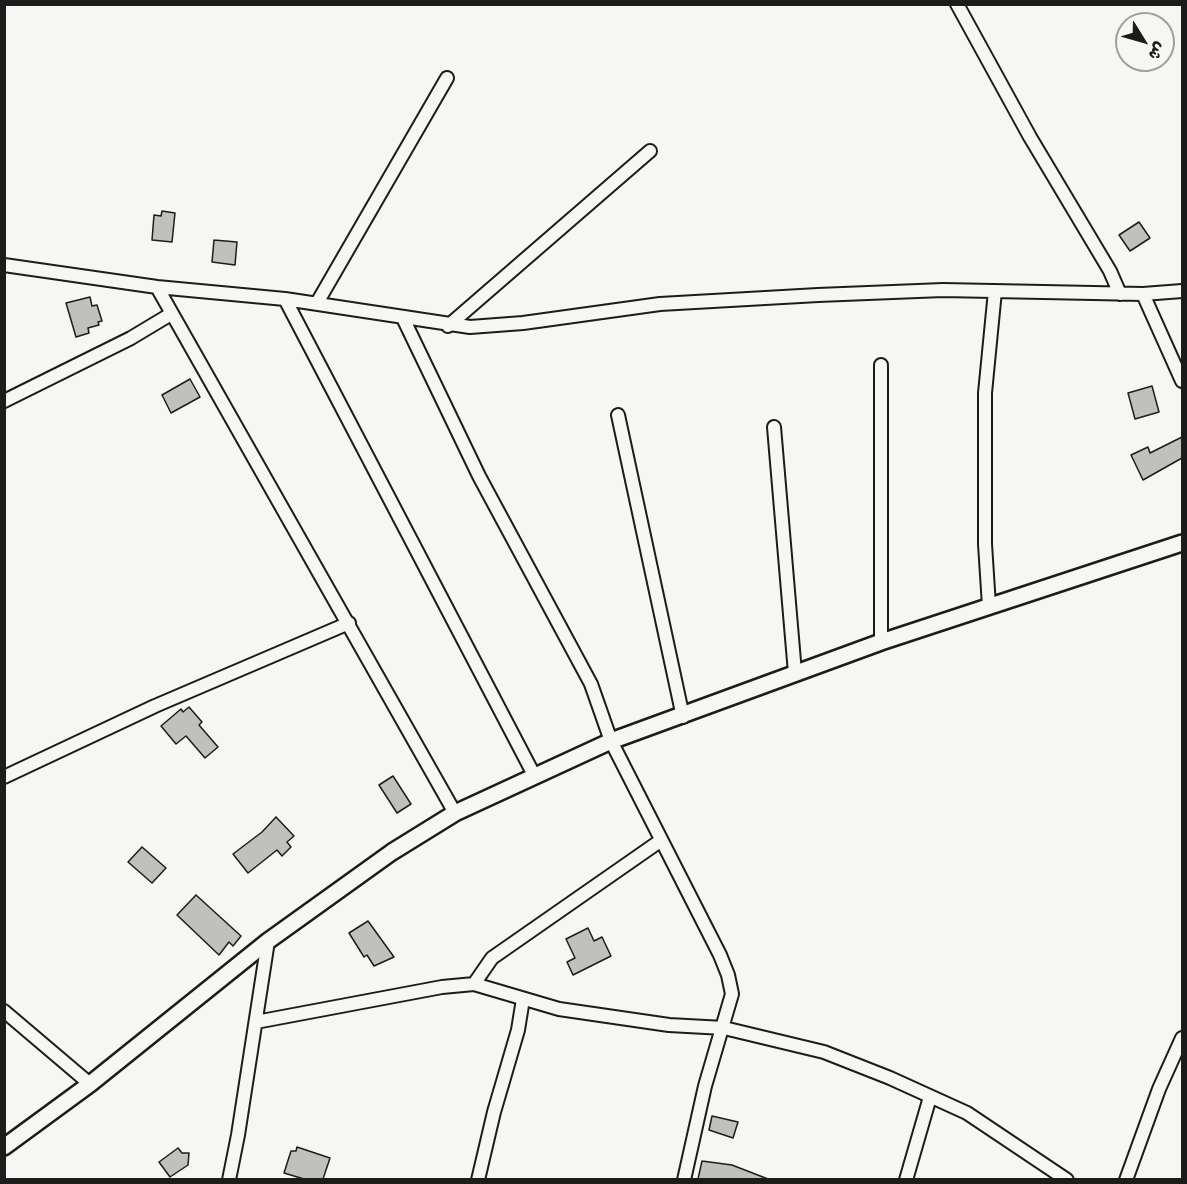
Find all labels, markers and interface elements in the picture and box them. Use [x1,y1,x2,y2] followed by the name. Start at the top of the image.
[1115,12,1175,72] north arrow
[1144,39,1172,65] text: ش

